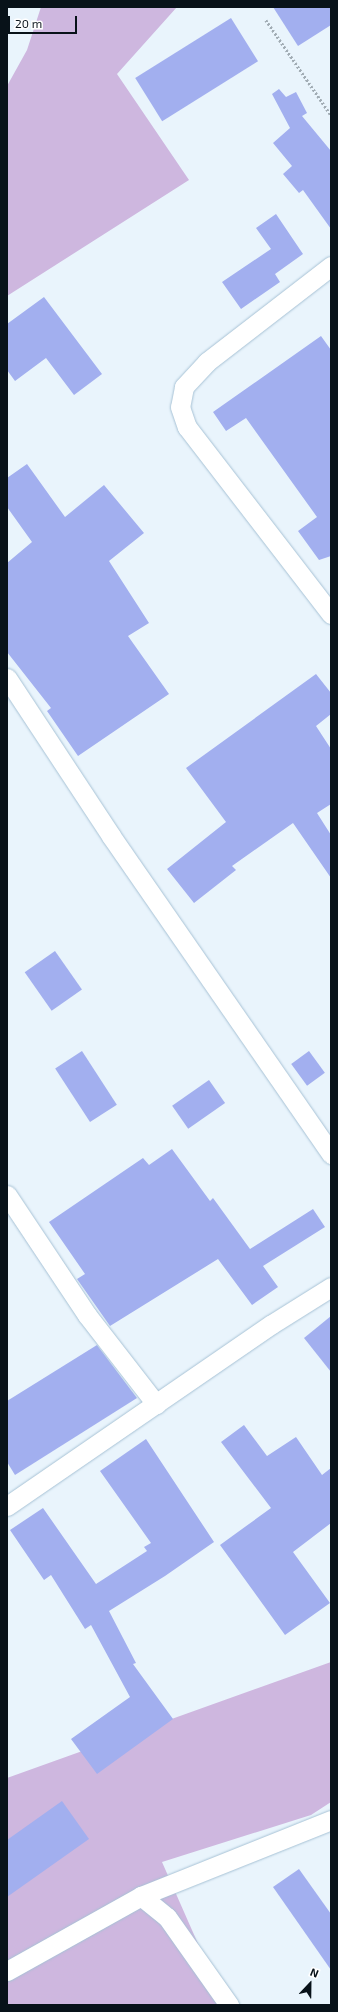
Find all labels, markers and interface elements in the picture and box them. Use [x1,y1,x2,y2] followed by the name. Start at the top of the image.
[10,8,79,34] scale bar
[15,16,42,30] text: 20 m
[290,1964,330,2004] north arrow
[309,1965,321,1980] text: N

